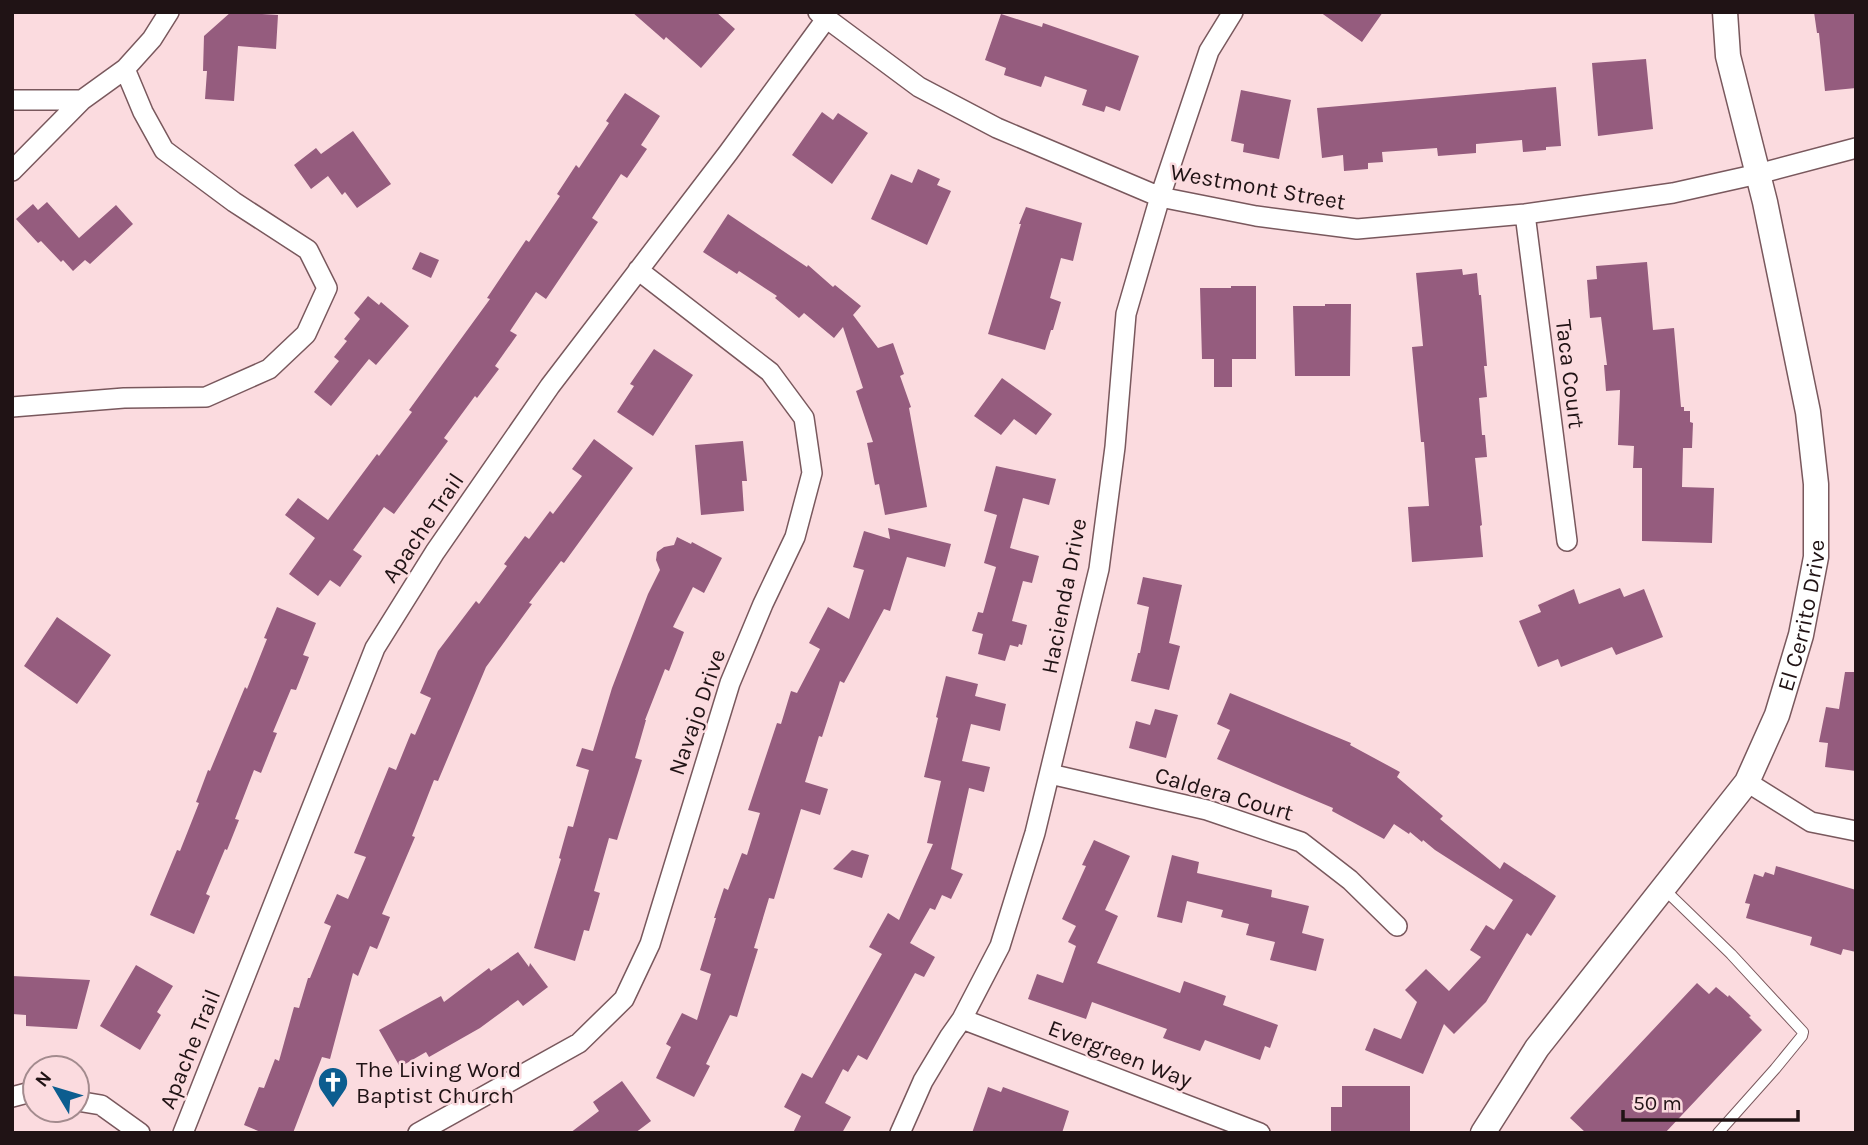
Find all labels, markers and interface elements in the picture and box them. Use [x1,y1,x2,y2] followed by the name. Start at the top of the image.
[1168,158,1348,216] street label: Westmont Street
[1550,318,1590,430] street label: Taca Court
[376,468,470,588] street label: Apache Trail
[1036,516,1092,676] street label: Hacienda Drive
[1771,540,1830,694] street label: El Cerrito Drive
[663,645,731,779] street label: Navajo Drive
[1152,761,1297,827] street label: Caldera Court
[154,985,226,1113] street label: Apache Trail
[1044,1014,1196,1094] street label: Evergreen Way
[21,1054,91,1124] north arrow
[356,1056,521,1109] place label: The Living Word Baptist Church
[316,1065,350,1109] church icon: The Living Word Baptist Church
[31,1067,56,1091] text: N
[1623,1078,1798,1122] scale bar
[1633,1091,1682,1115] text: 50 m

